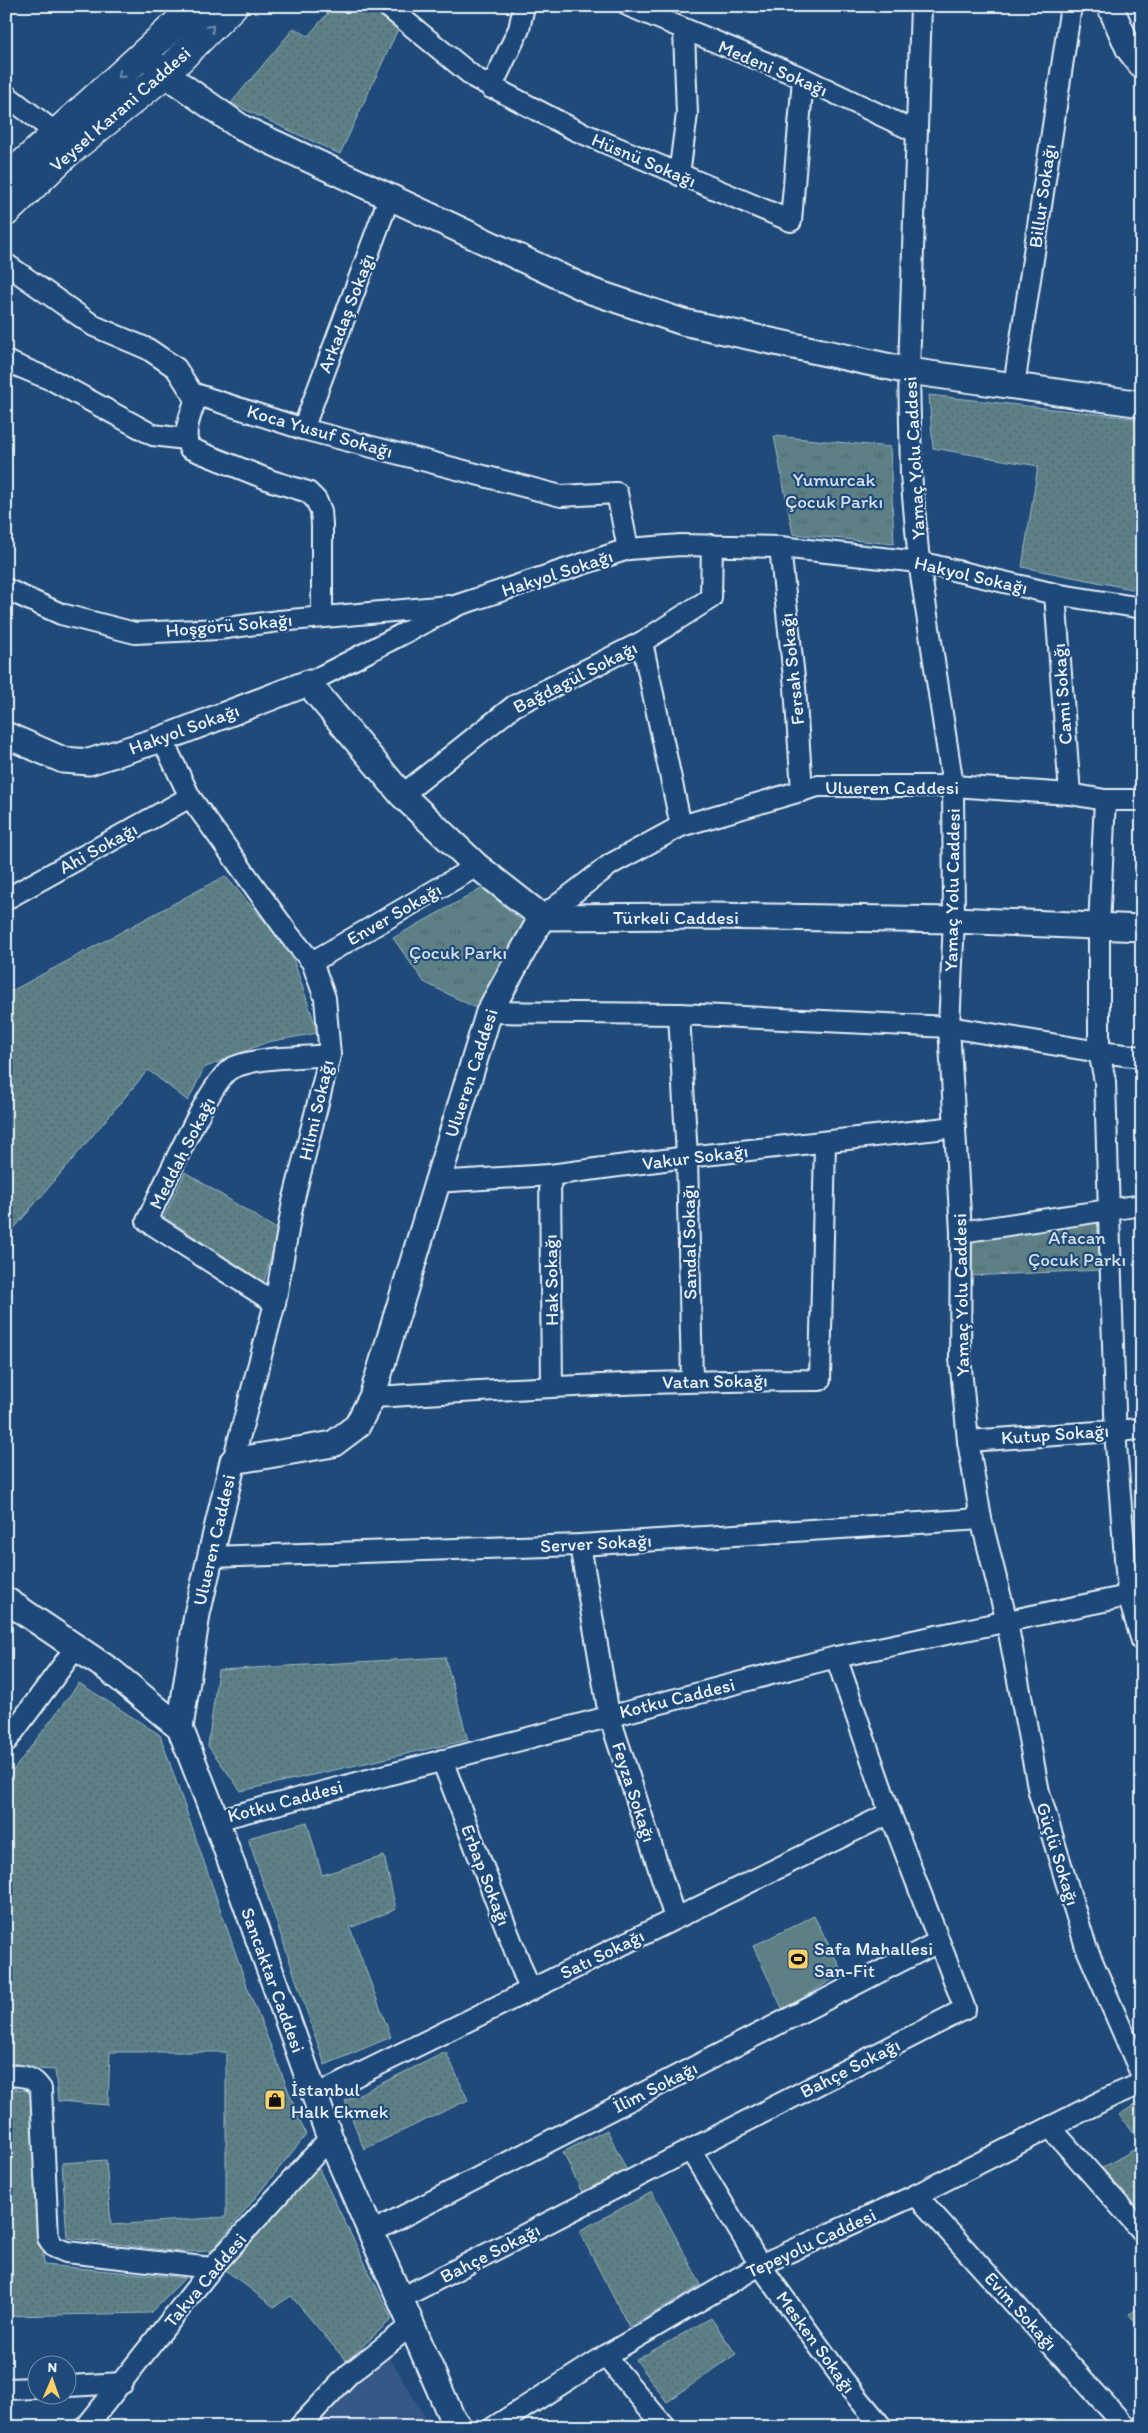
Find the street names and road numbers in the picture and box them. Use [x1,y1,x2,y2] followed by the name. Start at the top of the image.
[715,35,831,101] street label: Medeni Sokağı
[45,41,195,177] street label: Veysel Karani Caddesi
[588,128,700,192] street label: Hüsnü Sokağı
[1023,143,1061,249] street label: Billur Sokağı
[313,250,379,376] street label: Arkadaş Sokağı
[898,376,930,540] street label: Yamaç Yolu Caddesi
[244,399,396,463] street label: Koca Yusuf Sokağı
[498,544,616,602] street label: Hakyol Sokağı
[912,551,1030,599] street label: Hakyol Sokağı
[165,608,293,642] street label: Hoşgörü Sokağı
[775,612,809,726] street label: Fersah Sokağı
[509,636,641,718] street label: Bağdagül Sokağı
[1047,642,1077,746] street label: Cami Sokağı
[126,698,242,760] street label: Hakyol Sokağı
[825,776,959,799] street label: Ulueren Caddesi
[939,808,965,972] street label: Yamaç Yolu Caddesi
[55,817,141,879] street label: Ahi Sokağı
[343,878,445,950] street label: Enver Sokağı
[613,906,739,929] street label: Türkeli Caddesi
[439,1006,503,1140] street label: Ulueren Caddesi
[293,1057,339,1163] street label: Hilmi Sokağı
[144,1093,220,1213] street label: Meddah Sokağı
[641,1139,749,1175] street label: Vakur Sokağı
[676,1184,702,1300] street label: Sandal Sokağı
[948,1213,974,1377] street label: Yamaç Yolu Caddesi
[539,1234,563,1326] street label: Hak Sokağı
[662,1369,768,1393] street label: Vatan Sokağı
[1000,1419,1110,1449] street label: Kutup Sokağı
[188,1472,240,1608] street label: Ulueren Caddesi
[540,1529,652,1557] street label: Server Sokağı
[617,1673,737,1723] street label: Kotku Caddesi
[607,1739,661,1845] street label: Feyza Sokağı
[225,1775,345,1827] street label: Kotku Caddesi
[1031,1800,1085,1908] street label: Güçlü Sokağı
[456,1821,516,1929] street label: Erbap Sokağı
[236,1904,310,2056] street label: Sancaktar Caddesi
[556,1924,648,1984] street label: Satı Sokağı
[796,2033,904,2103] street label: Bahçe Sokağı
[609,2056,701,2118] street label: İlim Sokağı
[743,2203,879,2283] street label: Tepeyolu Caddesi
[436,2218,544,2288] street label: Bahçe Sokağı
[159,2228,251,2332] street label: Takva Caddesi
[980,2267,1062,2355] street label: Evim Sokağı
[771,2286,861,2398] street label: Mesken Sokağı

